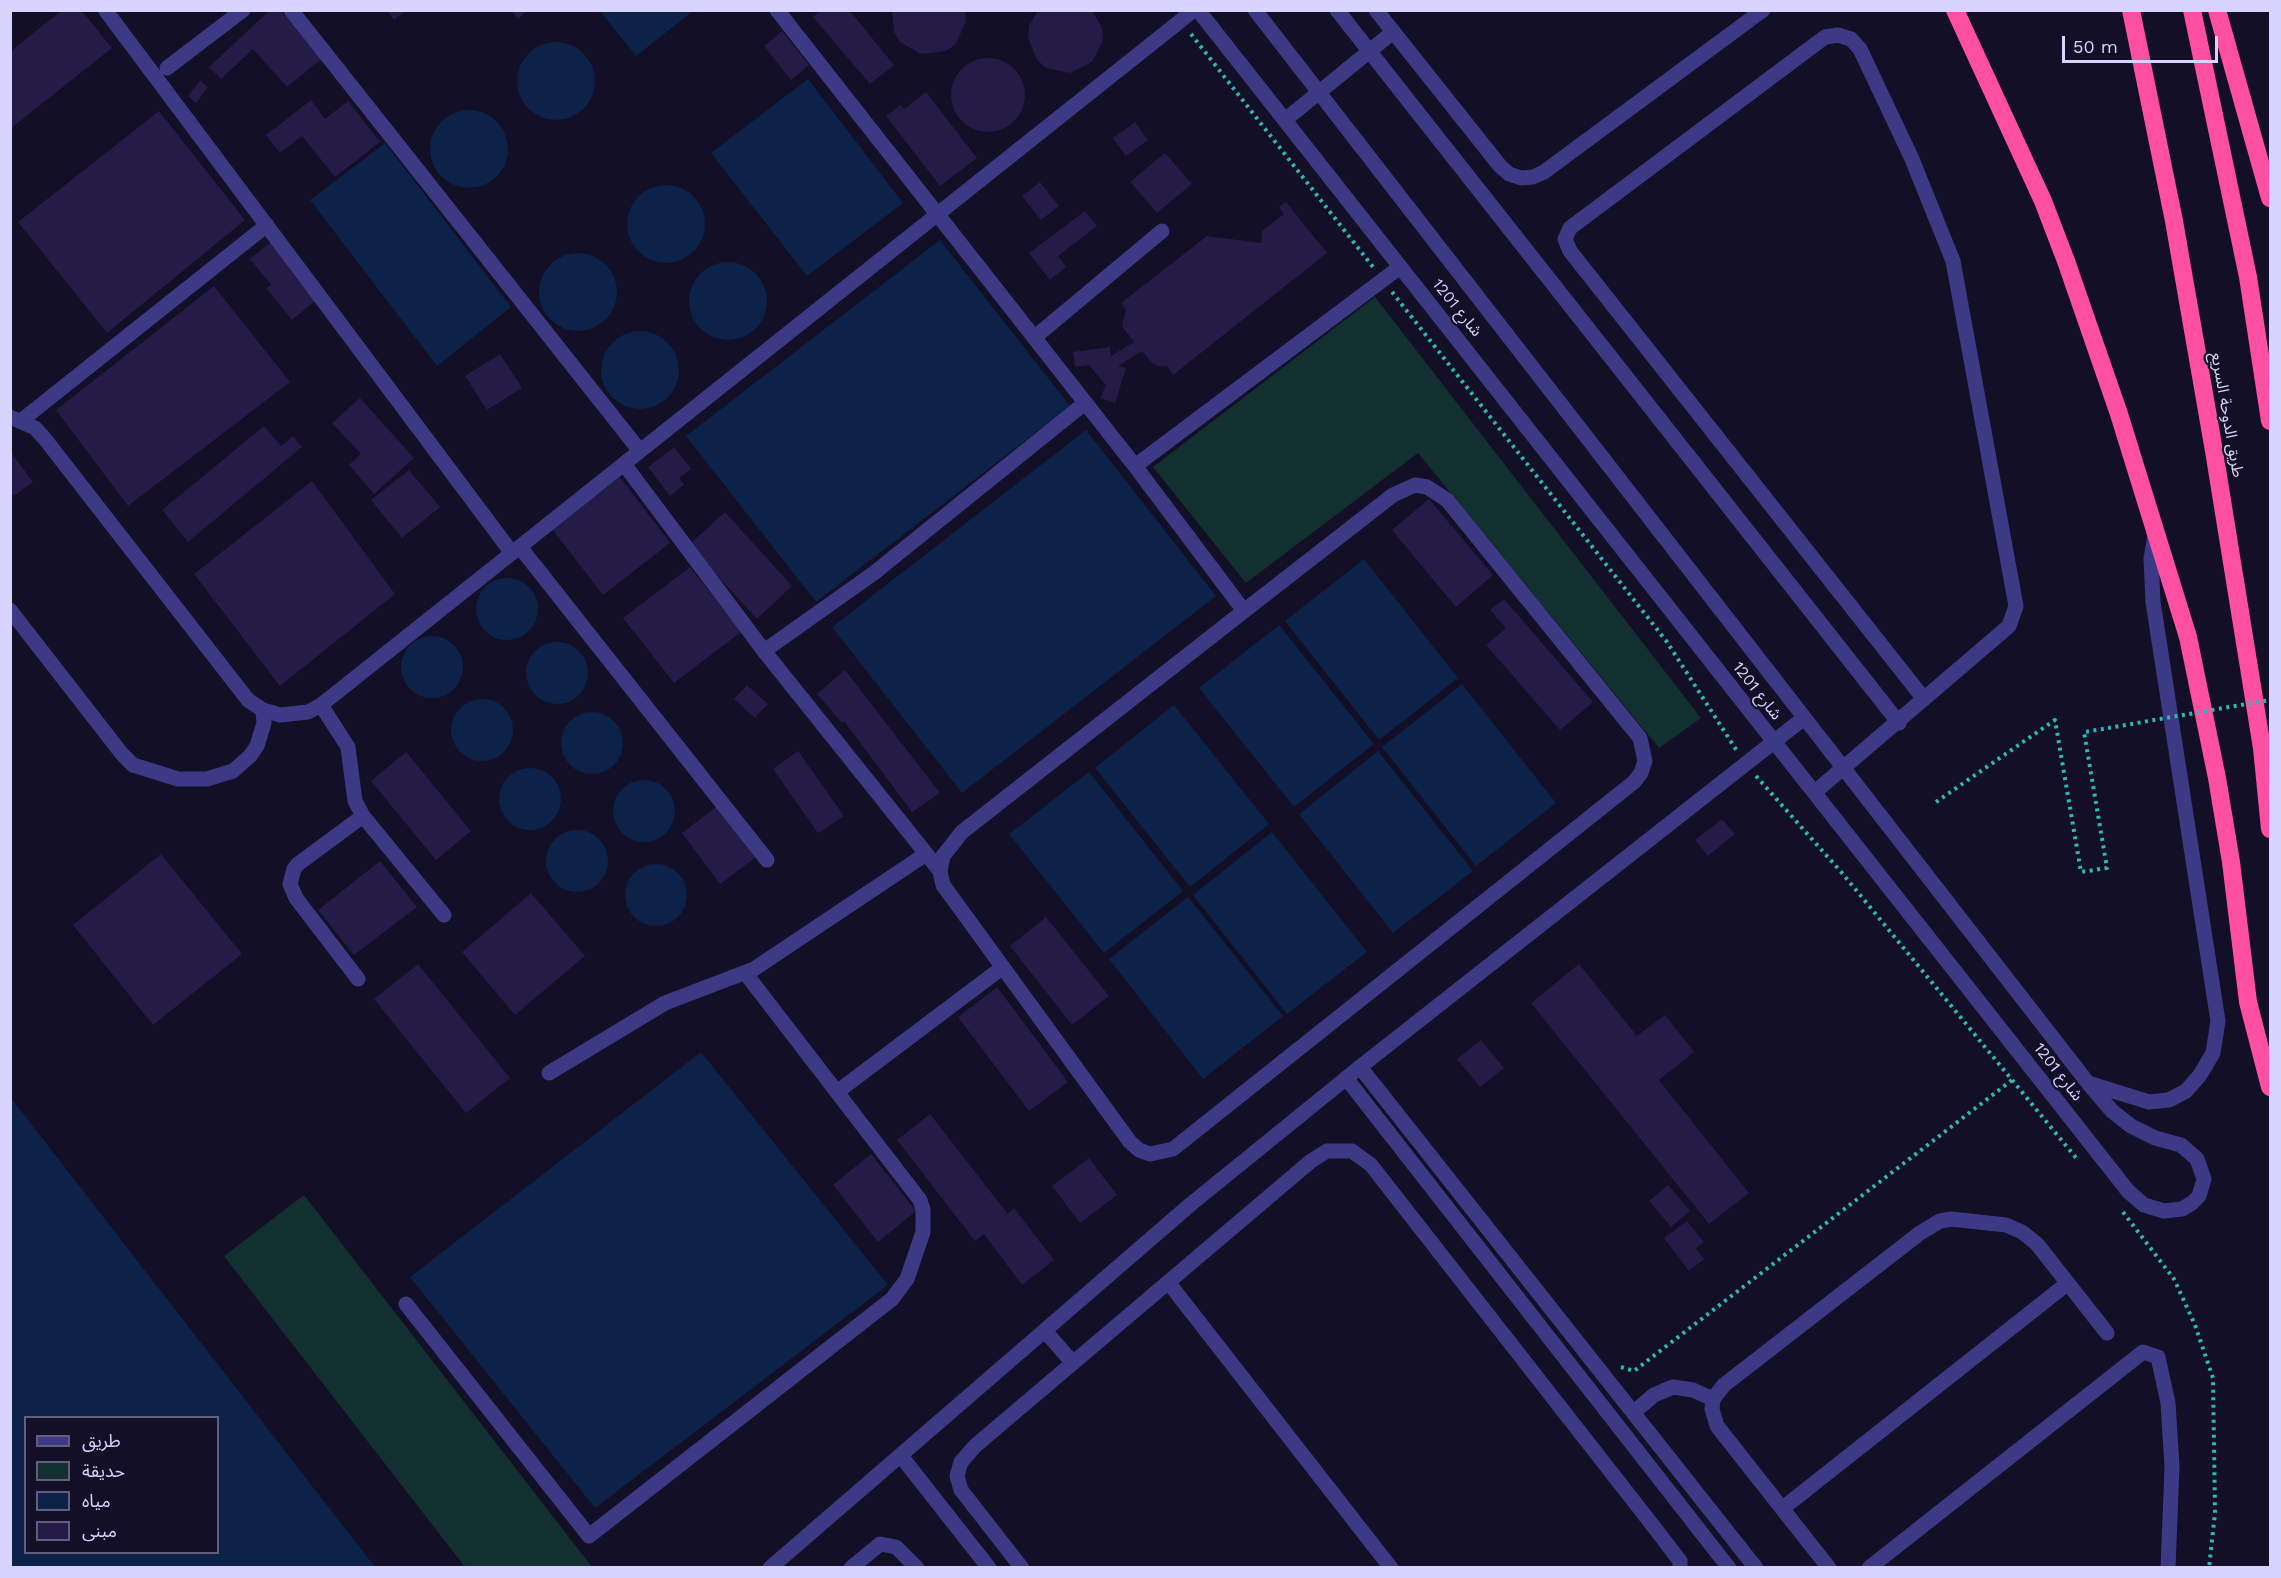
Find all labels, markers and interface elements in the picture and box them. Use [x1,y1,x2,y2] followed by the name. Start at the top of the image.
[2065,24,2221,62] scale bar
[2073,36,2118,57] text: 50 m
[1428,275,1486,341] street label: شارع 1201
[2207,351,2247,479] street label: طريق الدوحة السريع
[1728,658,1786,724] street label: شارع 1201
[2029,1039,2087,1105] street label: شارع 1201
[24,1416,219,1554] legend
[82,1430,121,1451] text: طريق
[82,1460,125,1481] text: حديقة
[82,1490,111,1511] text: مياه
[82,1520,117,1541] text: مبنى

